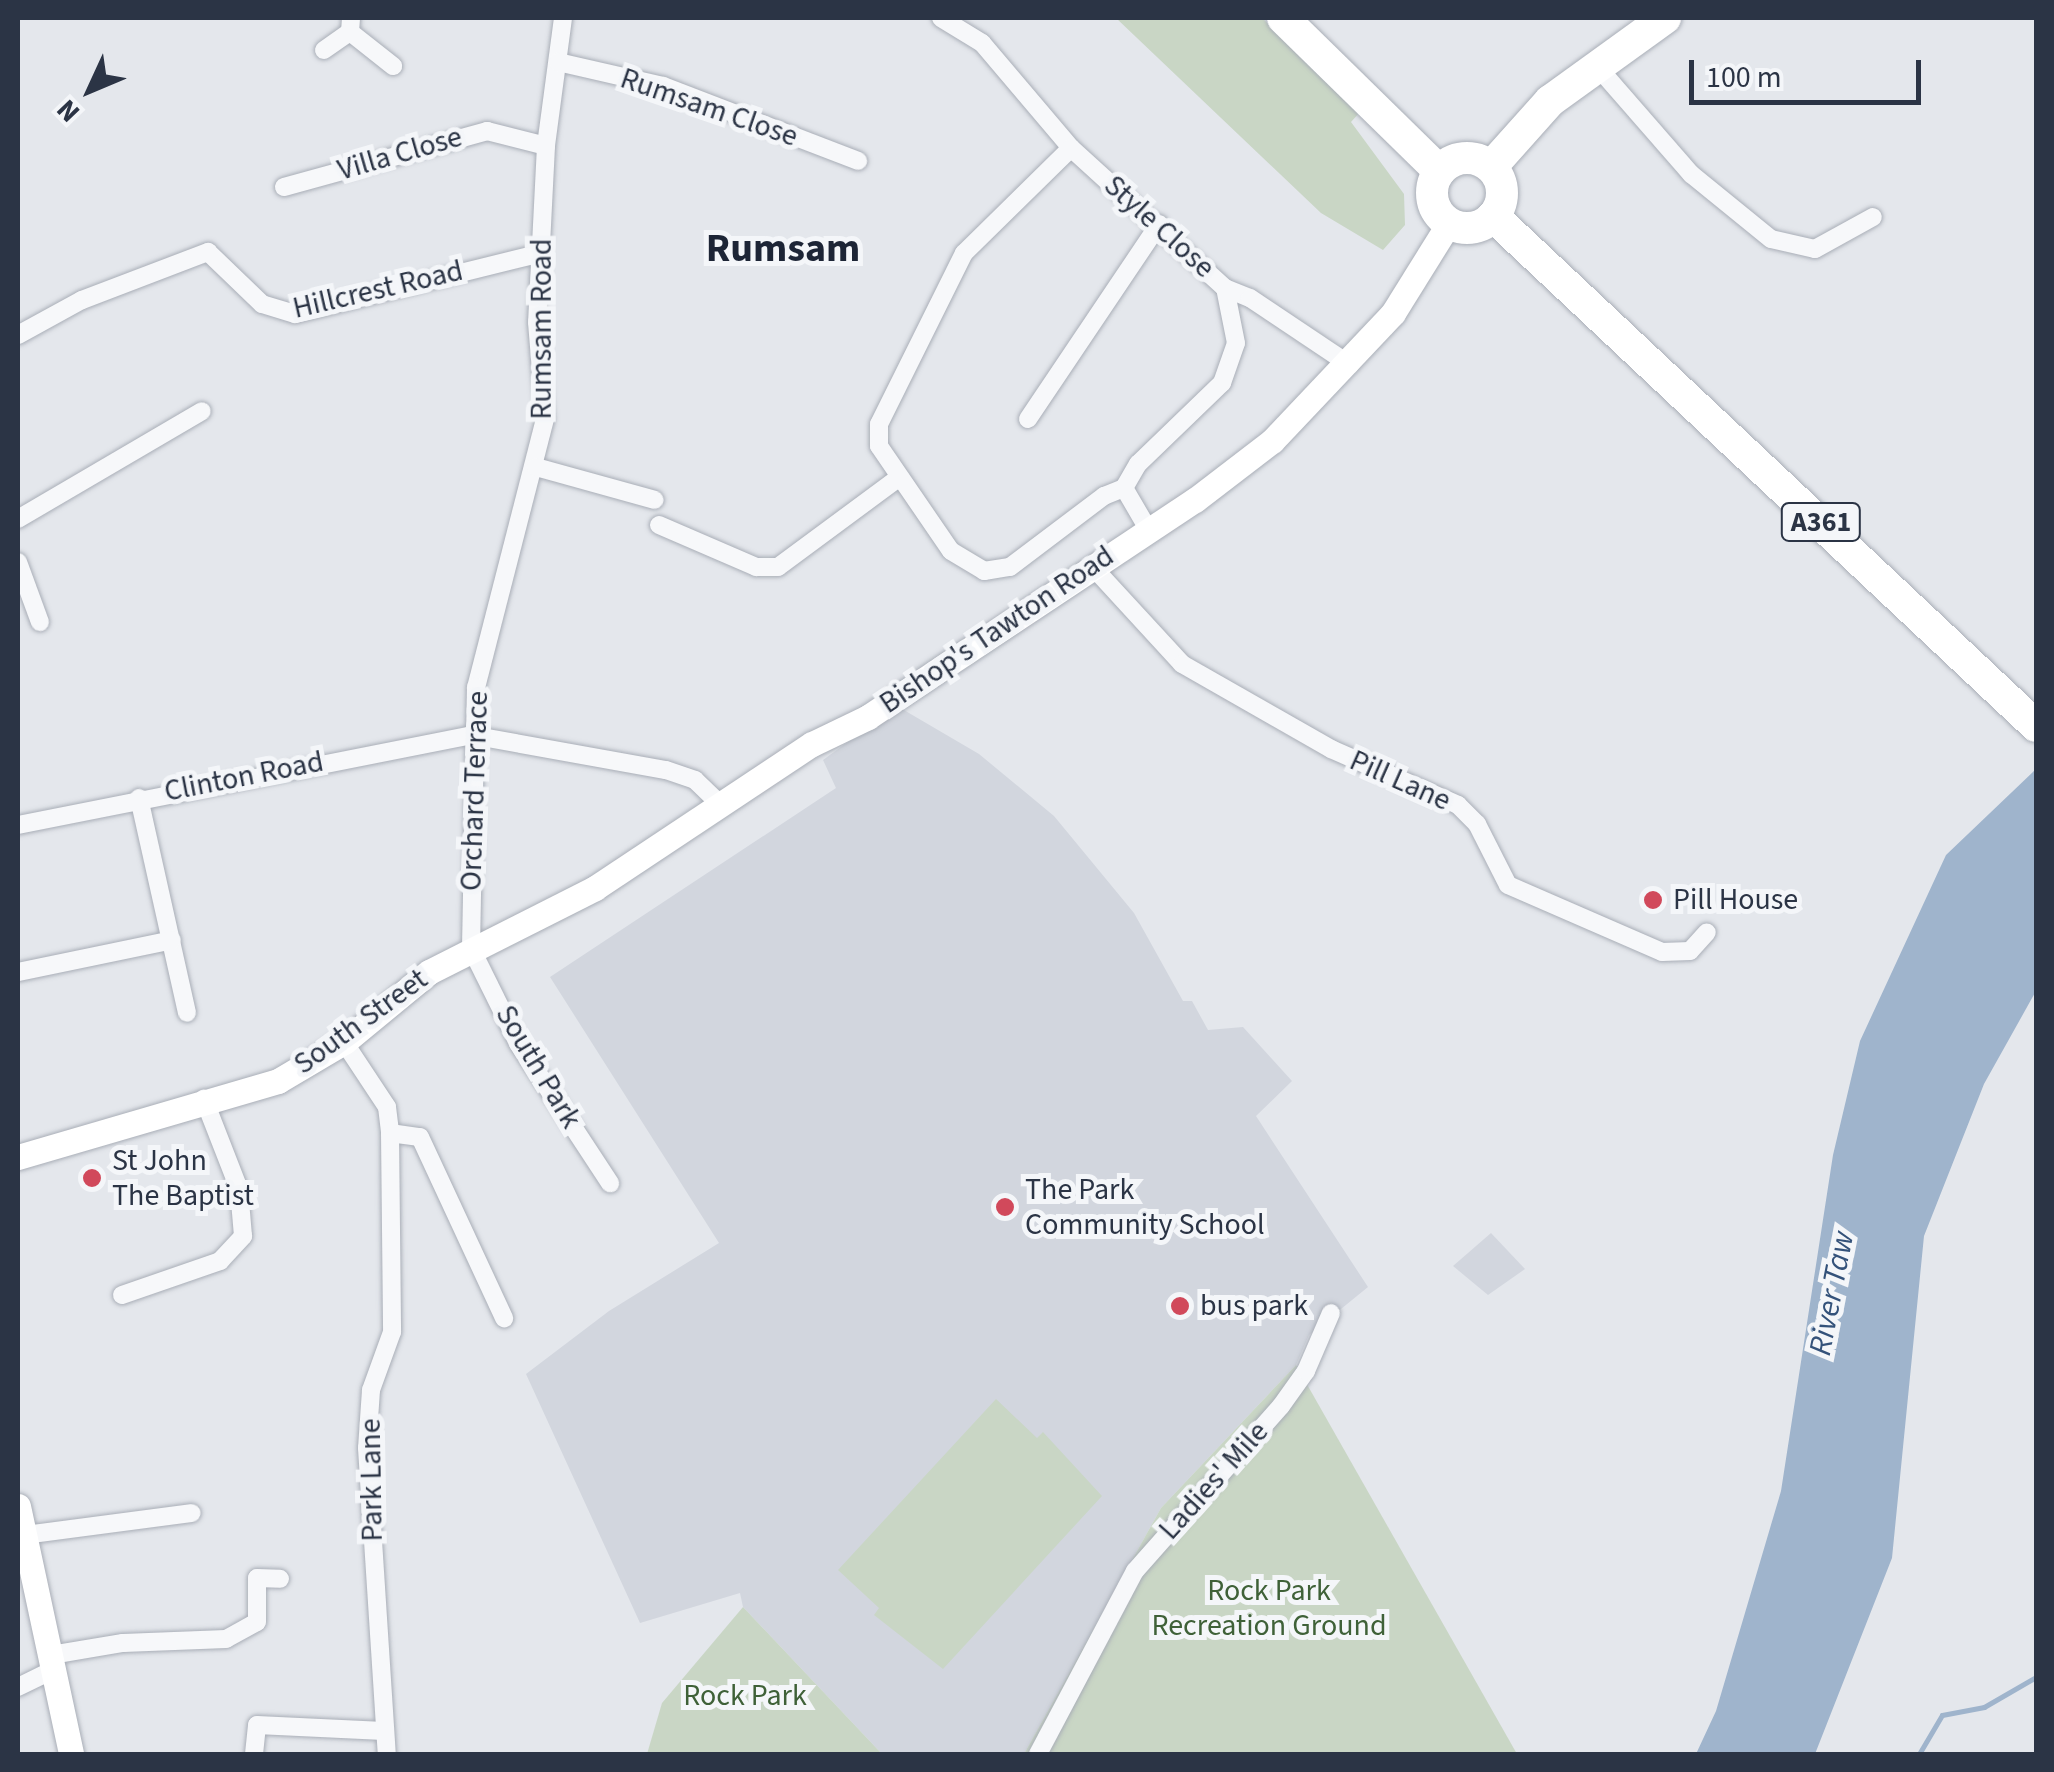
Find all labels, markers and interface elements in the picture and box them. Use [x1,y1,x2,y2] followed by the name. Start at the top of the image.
[40,40,140,140] north arrow
[1694,40,1926,102] scale bar
[1706,56,1782,99] text: 100 m
[616,61,802,155] street label: Rumsam Close
[48,90,89,131] text: N
[334,119,466,189] street label: Villa Close
[1096,168,1222,286] street label: Style Close
[706,225,860,273] district label: Rumsam
[524,238,560,420] street label: Rumsam Road
[289,253,467,327] street label: Hillcrest Road
[1778,499,1864,545] road number: A361
[873,538,1121,722] street label: Bishop's Tawton Road
[454,690,496,892] street label: Orchard Terrace
[1344,743,1456,819] street label: Pill Lane
[161,744,327,810] street label: Clinton Road
[1673,882,1798,918] place label: Pill House
[1642,889,1664,911] marker: Pill House
[287,962,435,1082] street label: South Street
[487,999,589,1135] street label: South Park
[112,1143,254,1214] place label: St John The Baptist
[81,1167,103,1189] marker: St John The Baptist
[1025,1172,1265,1242] place label: The Park Community School
[994,1196,1016,1218] marker: The Park Community School
[1801,1227,1863,1359] water label: River Taw
[1200,1288,1308,1324] place label: bus park
[1169,1295,1191,1317] marker: bus park
[1152,1415,1276,1547] street label: Ladies' Mile
[353,1418,391,1542] street label: Park Lane
[1151,1573,1387,1644] park label: Rock Park Recreation Ground
[683,1678,807,1714] park label: Rock Park

